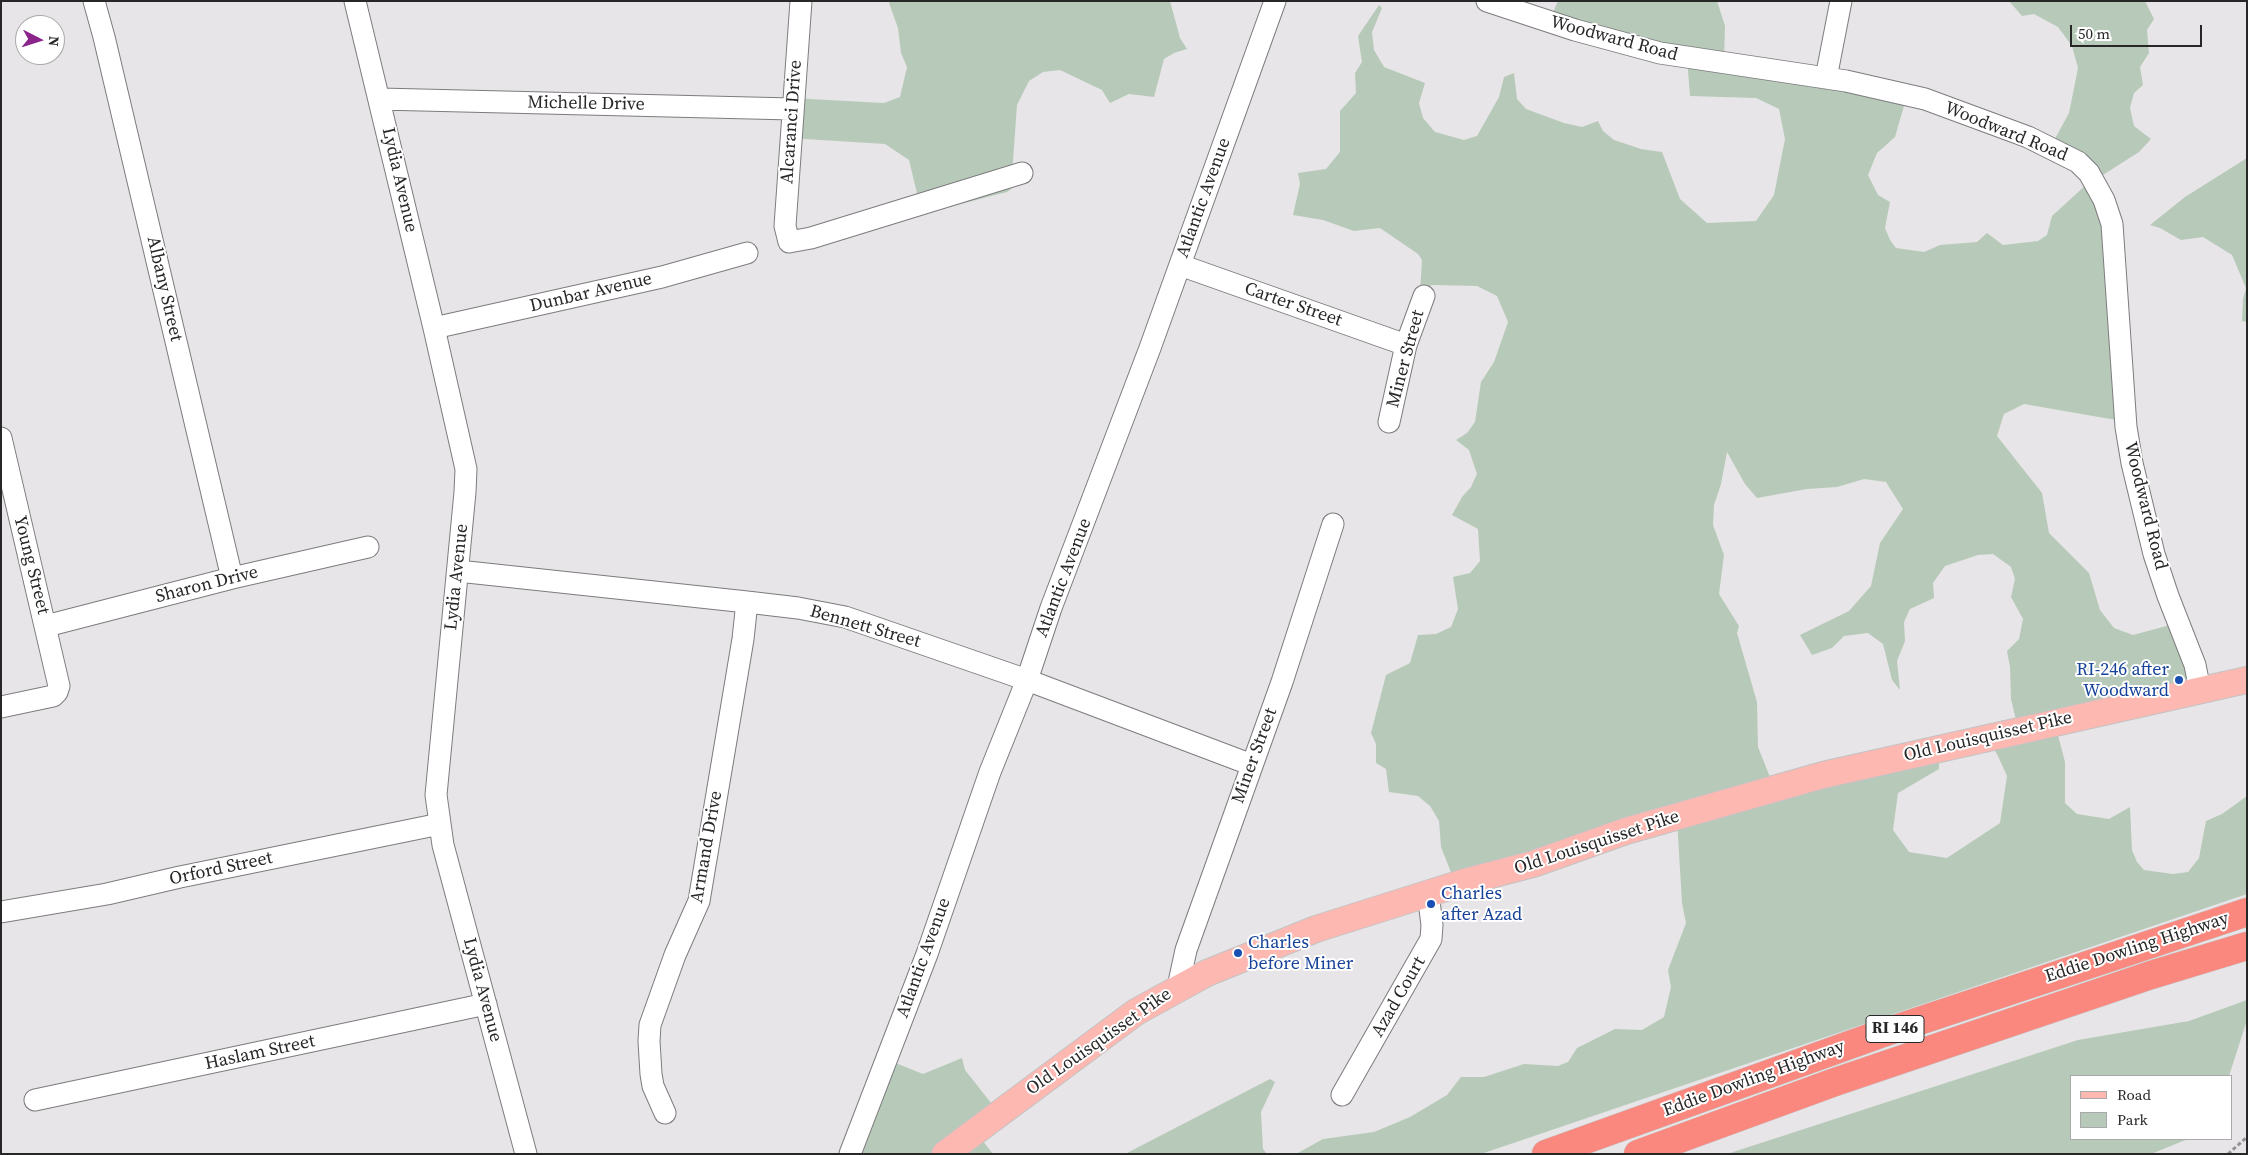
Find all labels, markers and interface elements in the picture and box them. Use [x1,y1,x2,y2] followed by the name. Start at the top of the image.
[1548,12,1680,66] street label: Woodward Road
[15,15,65,65] north arrow
[2073,15,2206,47] scale bar
[2078,23,2110,44] text: 50 m
[44,35,64,47] text: N
[777,59,807,185] street label: Alcaranci Drive
[527,92,645,116] street label: Michelle Drive
[1941,97,2071,167] street label: Woodward Road
[376,125,422,235] street label: Lydia Avenue
[1172,135,1236,261] street label: Atlantic Avenue
[141,234,187,344] street label: Albany Street
[528,268,654,318] street label: Dunbar Avenue
[1241,278,1345,332] street label: Carter Street
[1383,308,1429,410] street label: Miner Street
[2119,440,2171,572] street label: Woodward Road
[8,513,54,617] street label: Young Street
[1031,515,1097,641] street label: Atlantic Avenue
[441,523,473,631] street label: Lydia Avenue
[154,562,260,608] street label: Sharon Drive
[807,601,923,653] street label: Bennett Street
[2076,659,2169,702] place label: RI-246 after Woodward
[2173,674,2185,686] marker: RI-246 after Woodward
[1228,705,1282,807] street label: Miner Street
[1902,707,2074,767] street label: Old Louisquisset Pike
[687,789,727,905] street label: Armand Drive
[1512,806,1682,880] street label: Old Louisquisset Pike
[168,848,274,890] street label: Orford Street
[1441,883,1522,926] place label: Charles after Azad
[892,895,956,1021] street label: Atlantic Avenue
[1425,898,1437,910] marker: Charles after Azad
[2042,908,2232,988] street label: Eddie Dowling Highway
[1248,932,1353,974] place label: Charles before Miner
[458,936,506,1044] street label: Lydia Avenue
[1232,947,1244,959] marker: Charles before Miner
[1367,953,1431,1041] street label: Azad Court
[1022,984,1176,1100] street label: Old Louisquisset Pike
[1866,1016,1924,1042] road number: RI 146
[203,1031,317,1075] street label: Haslam Street
[1660,1036,1848,1122] street label: Eddie Dowling Highway
[2070,1075,2233,1140] legend
[2117,1084,2151,1105] text: Road
[2117,1109,2148,1130] text: Park

